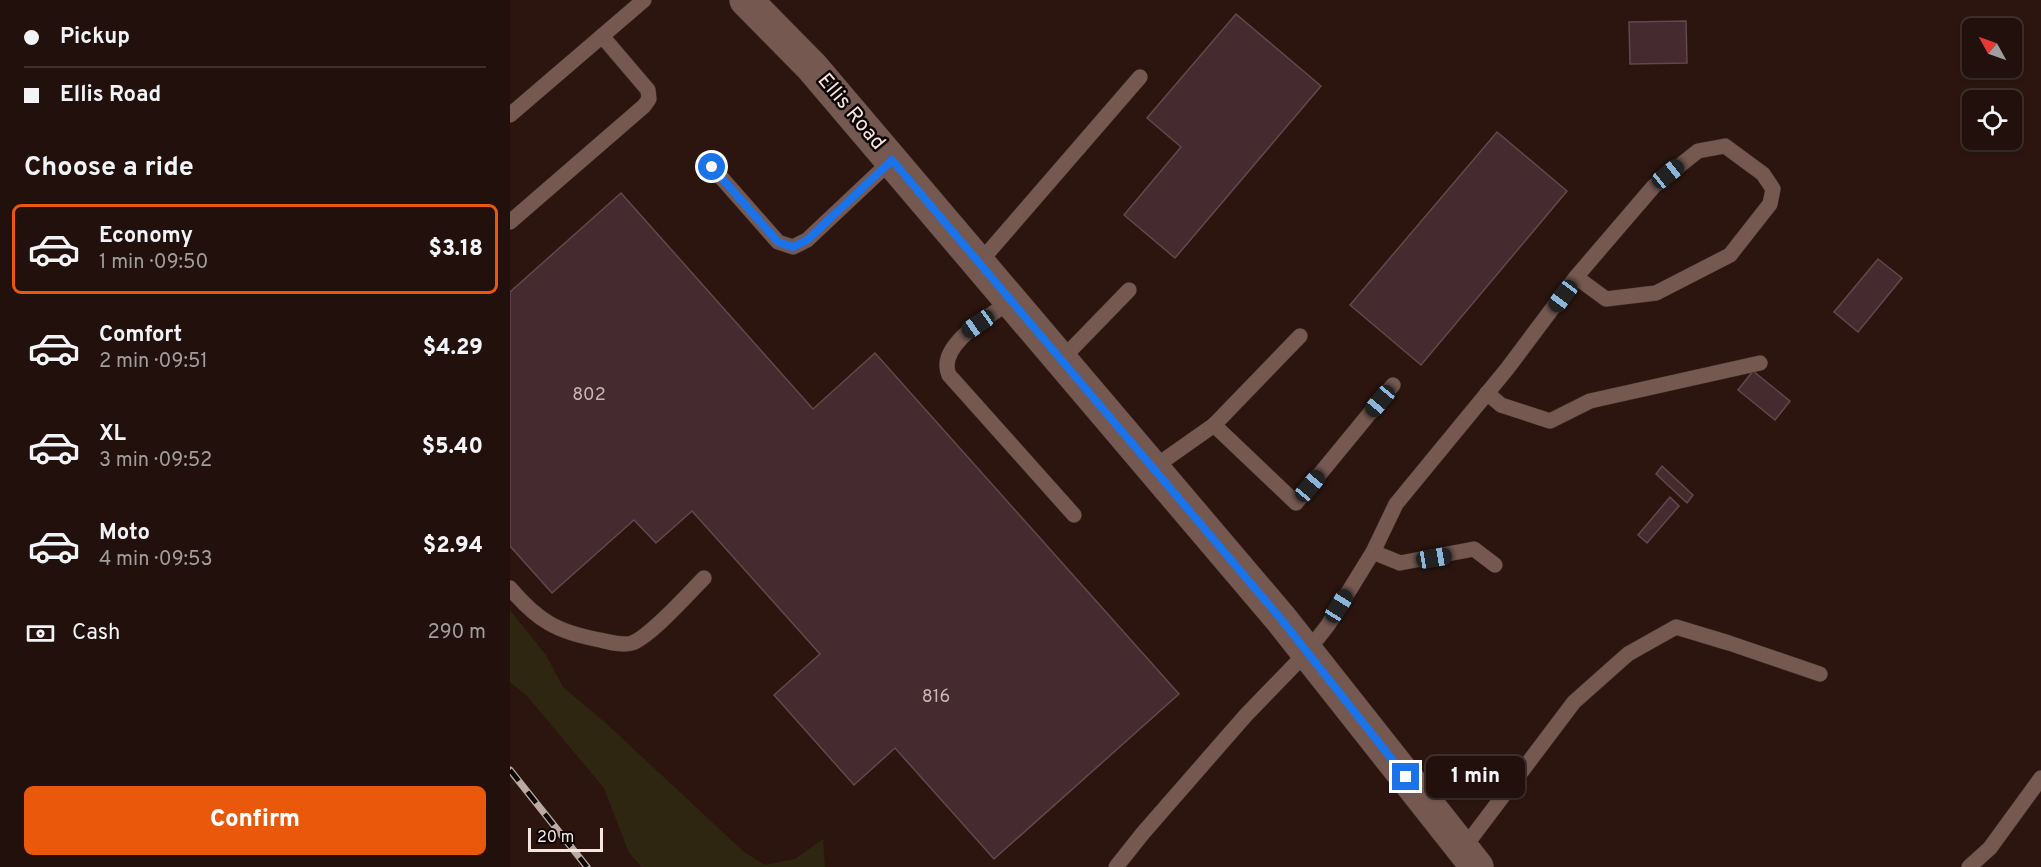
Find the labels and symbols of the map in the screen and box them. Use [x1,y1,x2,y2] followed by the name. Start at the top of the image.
[1962,18,2022,78] north arrow
[811,68,891,156] street label: Ellis Road
[698,153,725,180] route start
[1648,156,1688,192] car
[1545,276,1581,316] car
[958,306,998,342] car
[1362,381,1398,421] car
[572,384,606,407] house number: 802
[1292,466,1328,506] car
[1415,546,1453,570] car
[1322,586,1356,626] car
[922,686,950,709] house number: 816
[1427,756,1526,798] callout: 1 min
[1392,763,1419,790] route end
[528,825,603,852] scale bar

